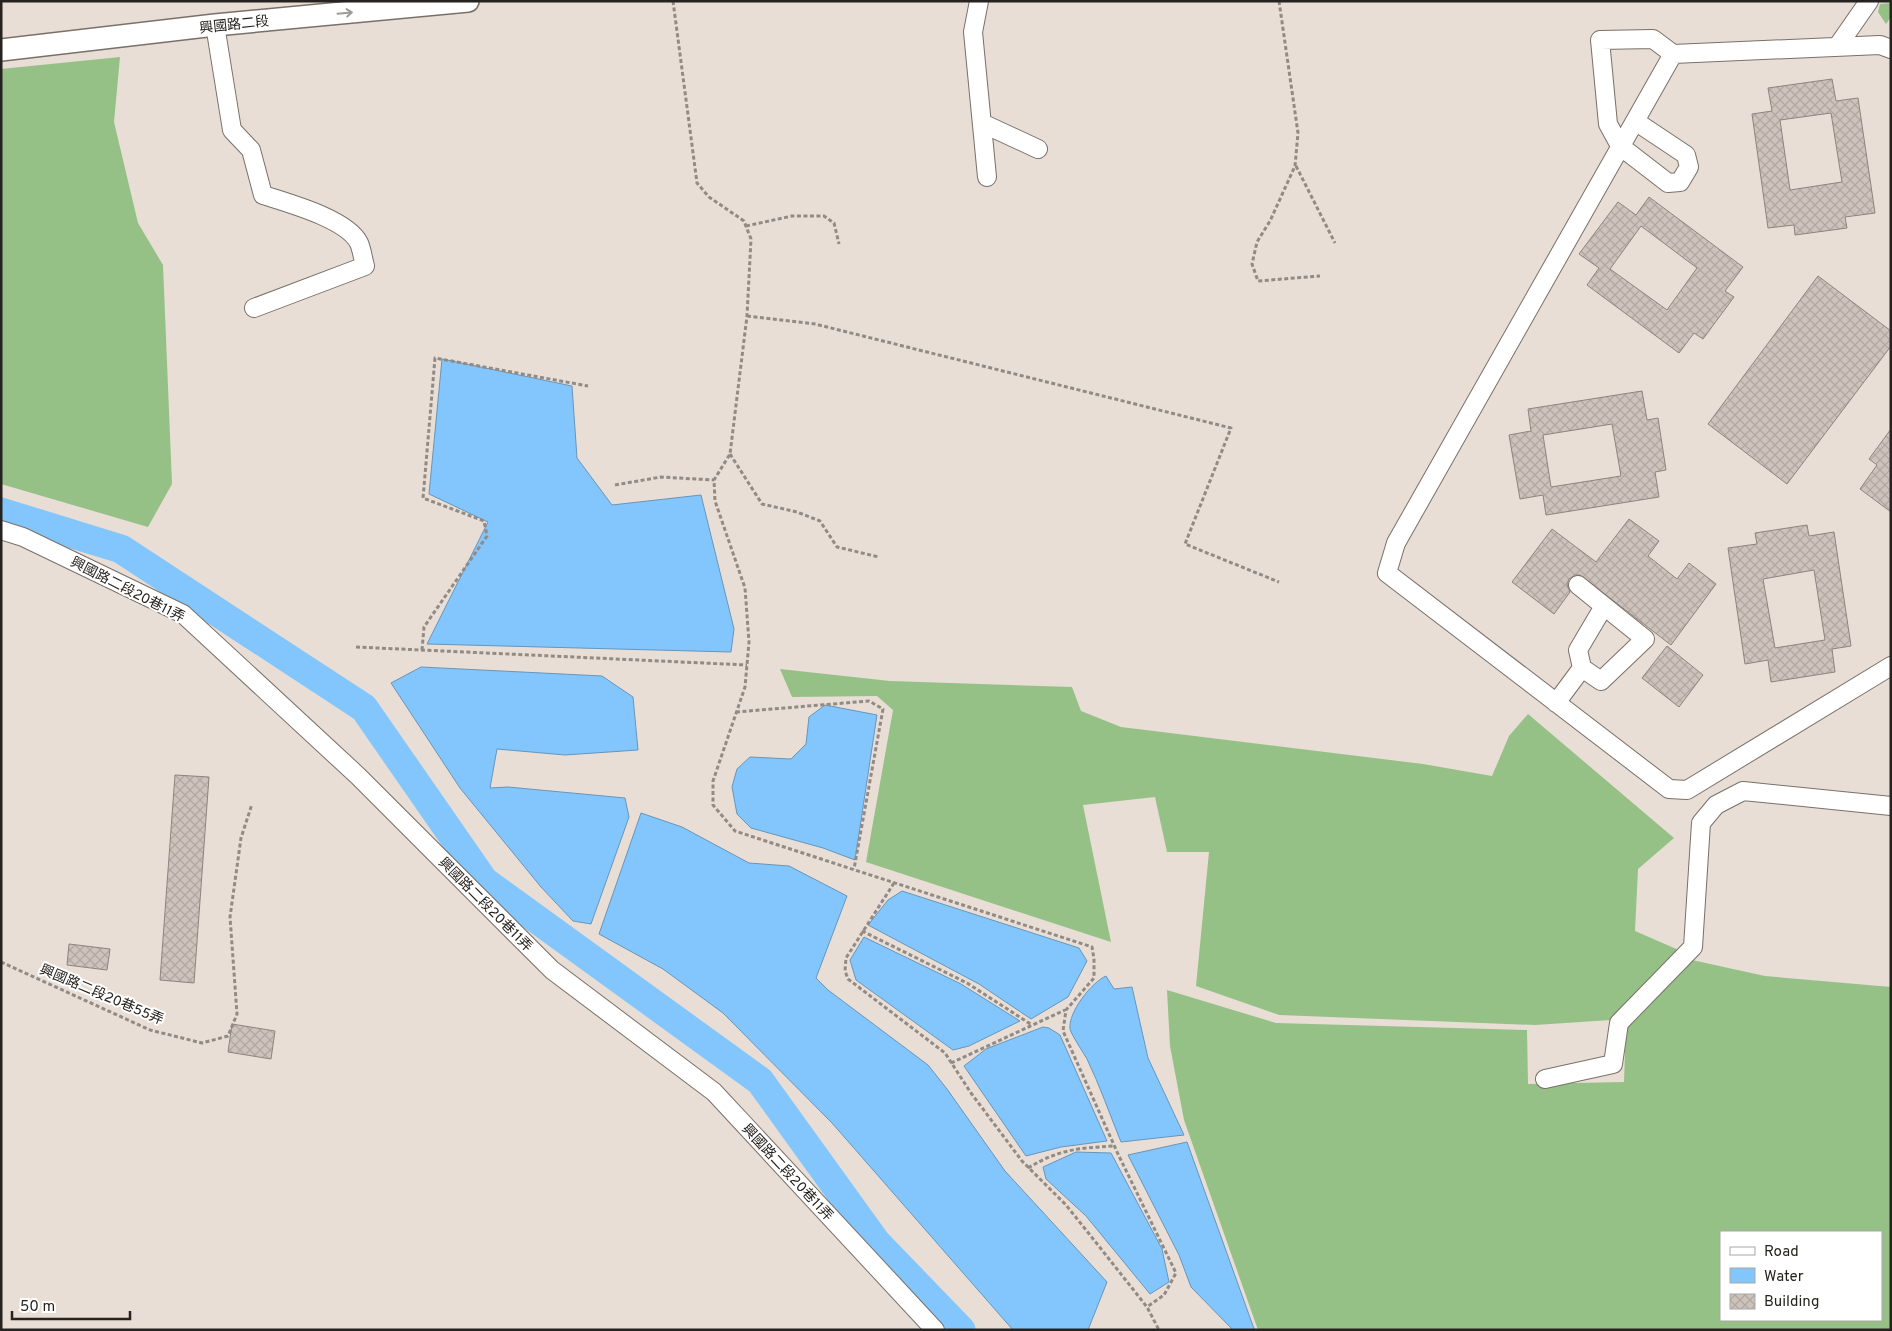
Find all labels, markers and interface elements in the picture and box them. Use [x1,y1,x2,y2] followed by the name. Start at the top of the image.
[337,8,353,18] one-way arrow
[198,13,270,38] street label: 興國路二段
[67,554,187,627] street label: 興國路二段20巷11弄
[434,855,535,956] street label: 興國路二段20巷11弄
[37,962,166,1029] street label: 興國路二段20巷55弄
[738,1121,836,1225] street label: 興國路二段20巷11弄
[1720,1231,1882,1321] legend
[1764,1243,1799,1262] text: Road
[1764,1268,1804,1287] text: Water
[12,1288,130,1320] scale bar
[1764,1293,1819,1312] text: Building
[20,1298,55,1317] text: 50 m

